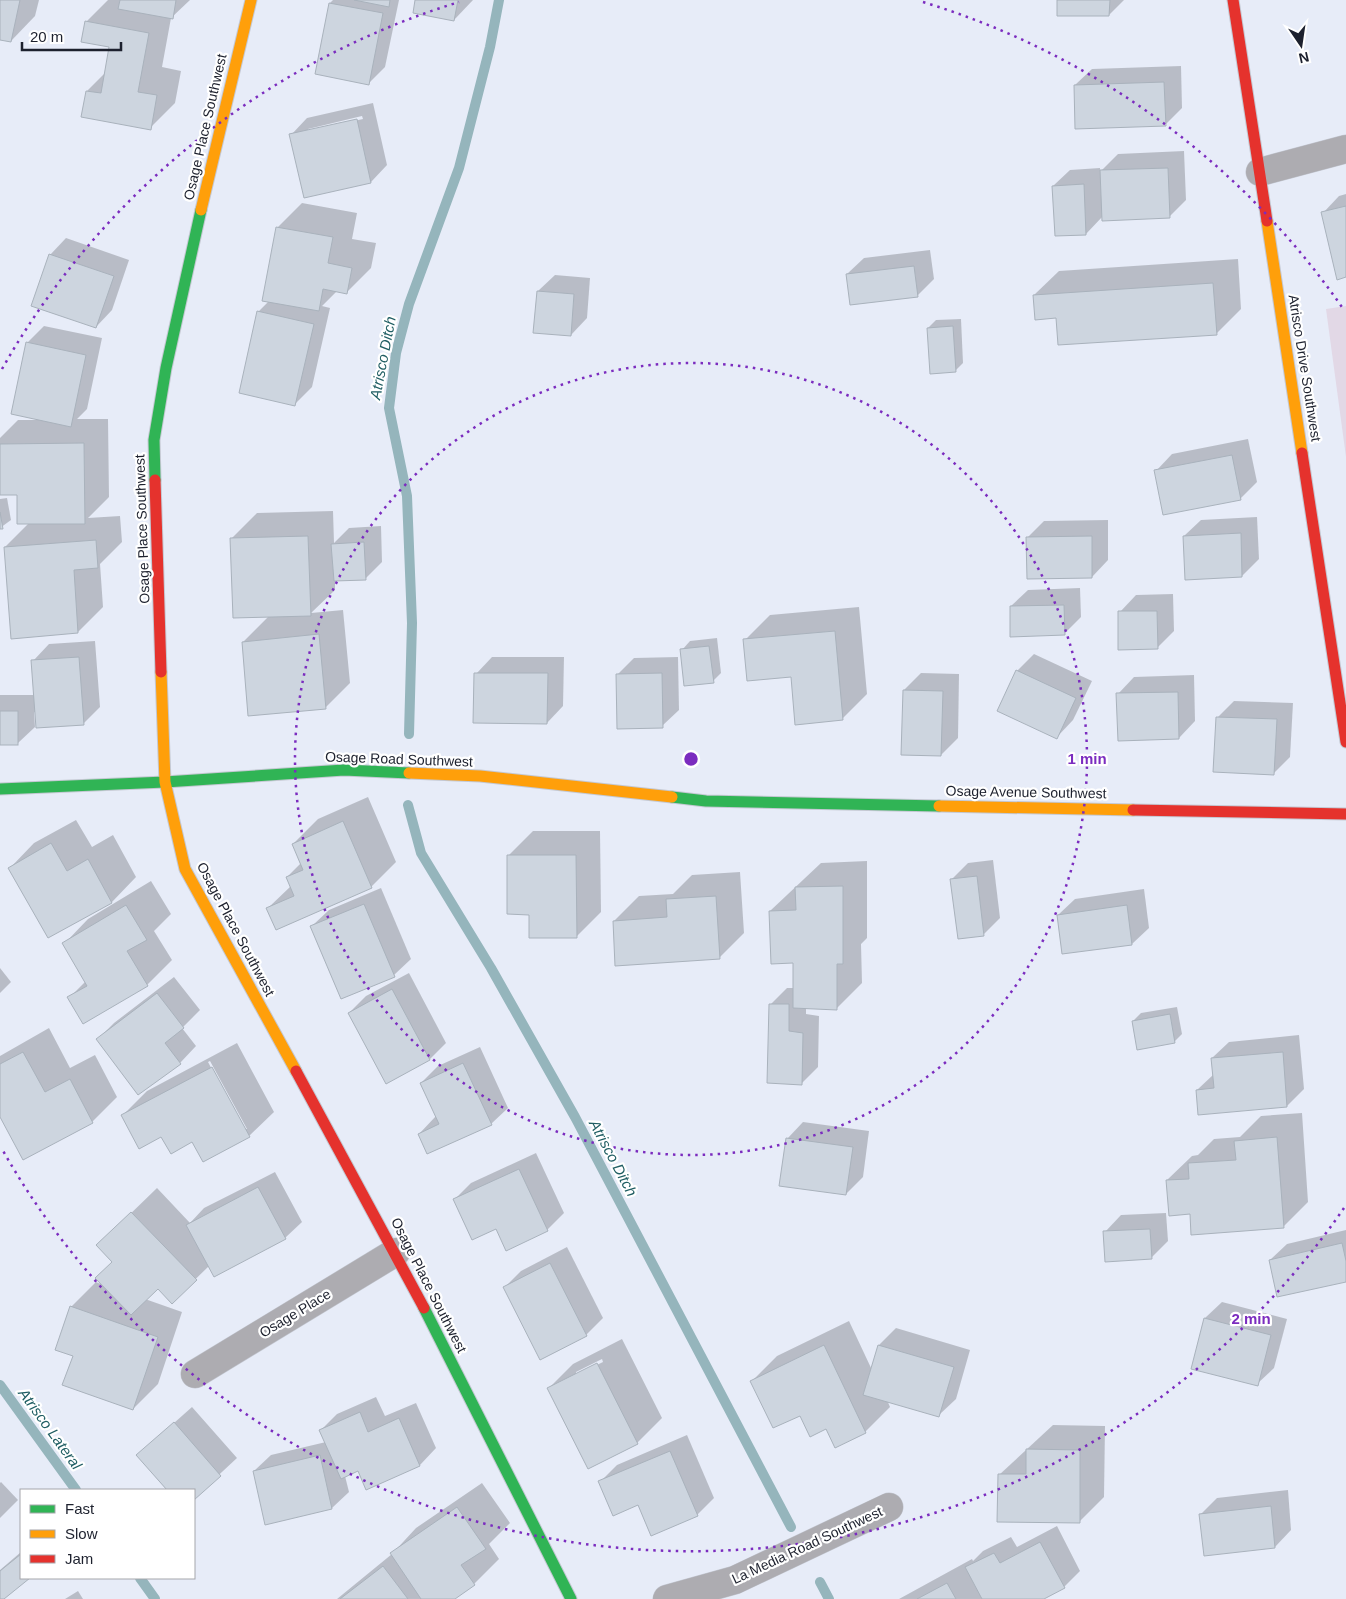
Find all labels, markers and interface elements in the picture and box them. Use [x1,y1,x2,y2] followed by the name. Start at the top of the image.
[22,20,121,52] scale bar
[1276,20,1326,70] north arrow
[30,28,63,45] text: 20 m
[1297,49,1311,67] text: N
[180,52,230,202] street label: Osage Place Southwest
[1285,293,1325,443] street label: Atrisco Drive Southwest
[366,315,399,402] water label: Atrisco Ditch
[131,454,153,604] street label: Osage Place Southwest
[325,748,473,770] street label: Osage Road Southwest
[682,750,700,768] centre of rings
[1067,750,1107,767] text: 1 min
[945,783,1107,801] street label: Osage Avenue Southwest
[194,859,278,999] street label: Osage Place Southwest
[586,1116,641,1199] water label: Atrisco Ditch
[388,1215,470,1355] street label: Osage Place Southwest
[257,1285,334,1341] street label: Osage Place
[1231,1310,1271,1327] text: 2 min
[15,1384,86,1473] water label: Atrisco Lateral
[20,1489,195,1579] legend
[65,1500,95,1517] text: Fast
[729,1503,885,1587] street label: La Media Road Southwest
[65,1525,98,1542] text: Slow
[65,1550,93,1567] text: Jam

